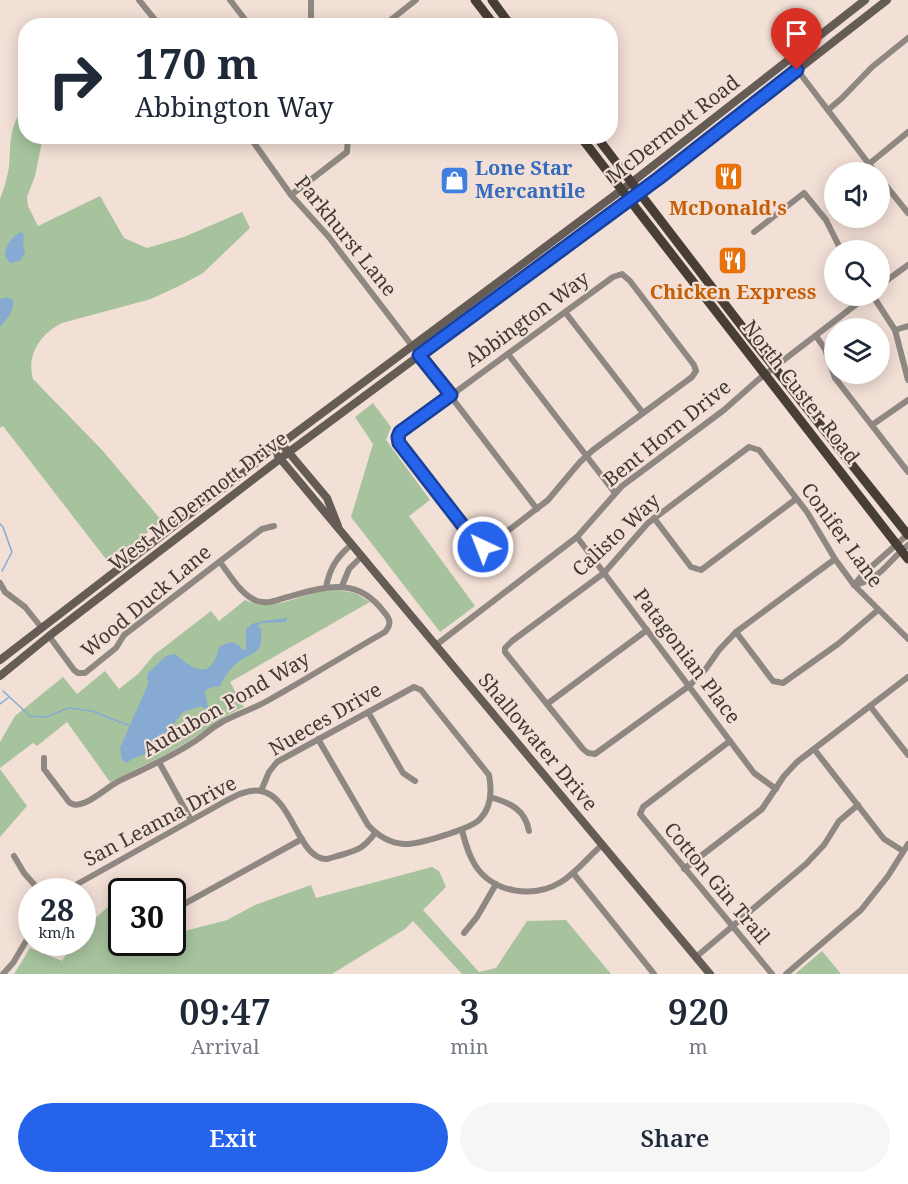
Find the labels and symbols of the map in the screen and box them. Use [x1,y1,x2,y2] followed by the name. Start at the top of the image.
[771,8,822,70] pin
[601,68,745,189] street label: McDermott Road
[475,154,585,204] place label: Lone Star Mercantile
[712,161,744,193] restaurant icon: McDonald's
[438,164,470,196] shop icon: Lone Star Mercantile
[289,170,403,302] street label: Parkhurst Lane
[669,194,787,221] place label: McDonald's
[717,245,749,277] restaurant icon: Chicken Express
[459,264,595,373] street label: Abbington Way
[650,278,816,305] place label: Chicken Express
[737,314,866,469] street label: North Custer Road
[597,373,736,492] street label: Bent Horn Drive
[103,424,293,577] street label: West McDermott Drive
[795,477,890,592] street label: Conifer Lane
[566,487,666,582] street label: Calisto Way
[451,515,515,579] position arrow
[75,538,216,663] street label: Wood Duck Lane
[628,583,747,729] street label: Patagonian Place
[137,644,315,763] street label: Audubon Pond Way
[473,667,604,816] street label: Shallowater Drive
[263,675,386,762] street label: Nueces Drive
[79,769,241,872] street label: San Leanna Drive
[658,816,776,949] street label: Cotton Gin Trail
[108,878,186,956] speed limit sign: 30

